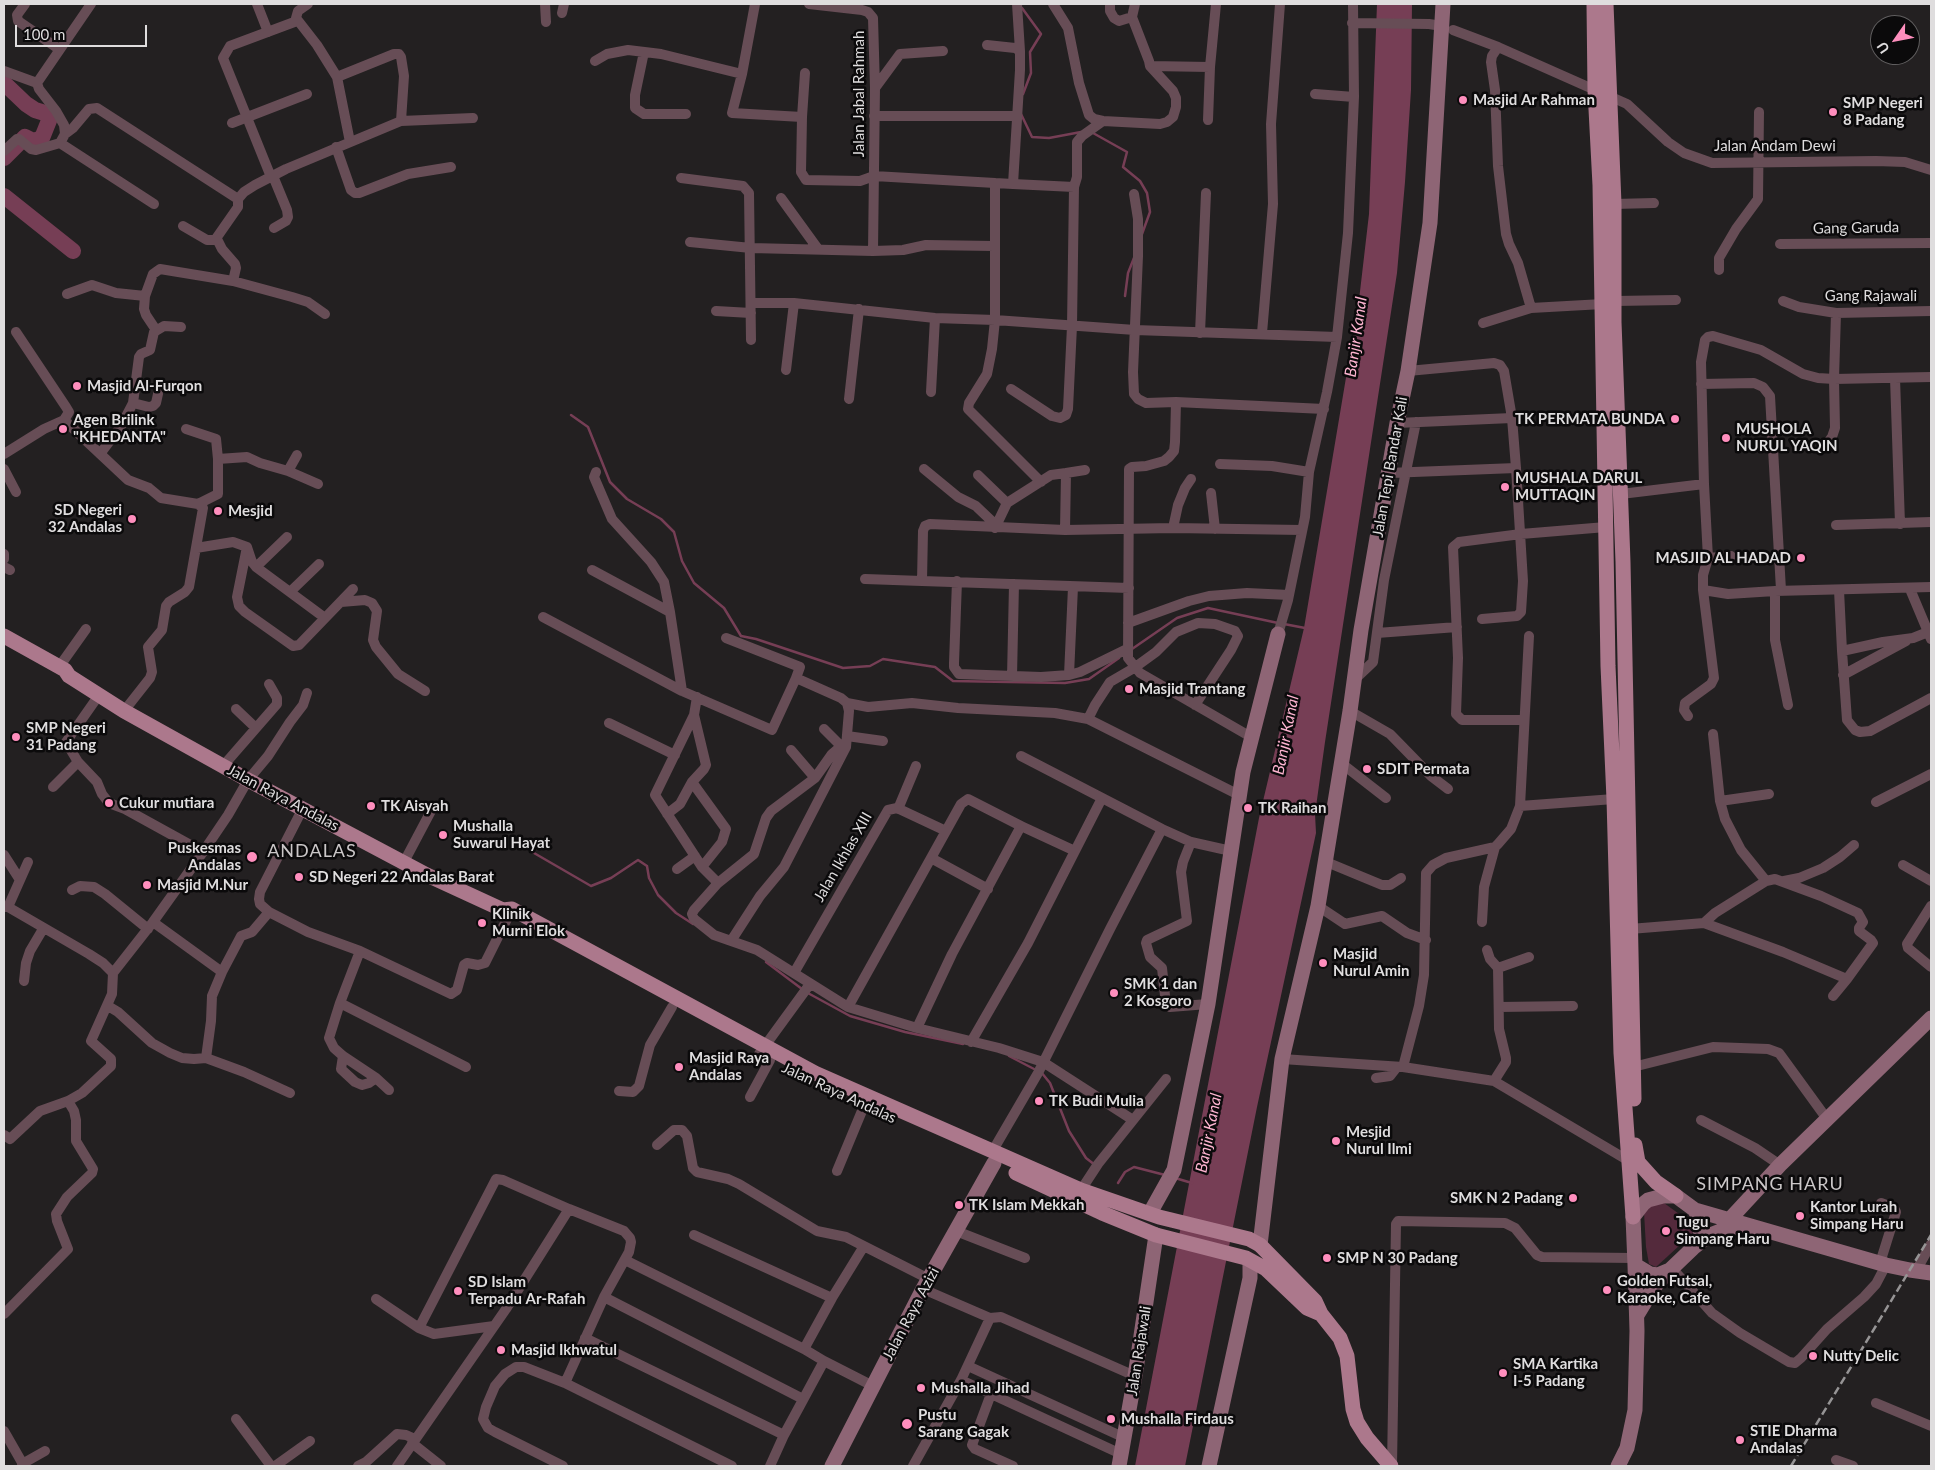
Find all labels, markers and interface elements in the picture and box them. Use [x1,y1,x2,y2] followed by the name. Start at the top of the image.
[18,15,150,47] scale bar
[1870,15,1920,65] north arrow
[23,25,65,43] text: 100 m
[850,31,868,157] street label: Jalan Jabal Rahmah
[1873,39,1893,57] text: U
[1473,91,1595,109] place label: Masjid Ar Rahman
[1457,94,1469,106] marker: Masjid Ar Rahman
[1843,94,1923,129] place label: SMP Negeri 8 Padang
[1827,106,1839,118] marker: SMP Negeri 8 Padang
[1714,137,1836,155] street label: Jalan Andam Dewi
[1813,218,1899,238] street label: Gang Garuda
[1825,287,1917,305] street label: Gang Rajawali
[1341,296,1371,378] water label: Banjir Kanal
[87,377,202,395] place label: Masjid Al-Furqon
[71,380,83,392] marker: Masjid Al-Furqon
[1369,395,1411,539] street label: Jalan Tepi Bandar Kali
[1515,410,1665,428] place label: TK PERMATA BUNDA
[73,411,166,446] place label: Agen Brilink "KHEDANTA"
[1669,413,1681,425] marker: TK PERMATA BUNDA
[1736,420,1838,455] place label: MUSHOLA NURUL YAQIN
[57,423,69,435] marker: Agen Brilink "KHEDANTA"
[1720,432,1732,444] marker: MUSHOLA NURUL YAQIN
[1515,469,1642,504] place label: MUSHALA DARUL MUTTAQIN
[1499,481,1511,493] marker: MUSHALA DARUL MUTTAQIN
[48,501,122,536] place label: SD Negeri 32 Andalas
[228,502,273,520] place label: Mesjid
[212,505,224,517] marker: Mesjid
[126,513,138,525] marker: SD Negeri 32 Andalas
[1656,549,1791,567] place label: MASJID AL HADAD
[1795,552,1807,564] marker: MASJID AL HADAD
[1139,680,1245,698] place label: Masjid Trantang
[1123,683,1135,695] marker: Masjid Trantang
[1269,694,1303,776] water label: Banjir Kanal
[26,719,106,754] place label: SMP Negeri 31 Padang
[10,731,22,743] marker: SMP Negeri 31 Padang
[1377,760,1470,778] place label: SDIT Permata
[224,761,342,835] street label: Jalan Raya Andalas
[1361,763,1373,775] marker: SDIT Permata
[119,794,214,812] place label: Cukur mutiara
[103,797,115,809] marker: Cukur mutiara
[381,797,448,815] place label: TK Aisyah
[1258,799,1326,817] place label: TK Raihan
[365,800,377,812] marker: TK Aisyah
[1242,802,1254,814] marker: TK Raihan
[810,809,876,905] street label: Jalan Ikhlas XIII
[453,817,550,852] place label: Mushalla Suwarul Hayat
[437,829,449,841] marker: Mushalla Suwarul Hayat
[168,839,241,874] place label: Puskesmas Andalas
[266,840,358,862] district label: ANDALAS
[245,850,259,864] marker: Puskesmas Andalas
[309,868,494,886] place label: SD Negeri 22 Andalas Barat
[293,871,305,883] marker: SD Negeri 22 Andalas Barat
[157,876,248,894] place label: Masjid M.Nur
[141,879,153,891] marker: Masjid M.Nur
[492,905,565,940] place label: Klinik Murni Elok
[476,917,488,929] marker: Klinik Murni Elok
[1333,945,1410,980] place label: Masjid Nurul Amin
[1317,957,1329,969] marker: Masjid Nurul Amin
[1124,975,1197,1010] place label: SMK 1 dan 2 Kosgoro
[1108,987,1120,999] marker: SMK 1 dan 2 Kosgoro
[689,1049,769,1084] place label: Masjid Raya Andalas
[779,1059,899,1127] street label: Jalan Raya Andalas
[673,1061,685,1073] marker: Masjid Raya Andalas
[1049,1092,1144,1110] place label: TK Budi Mulia
[1192,1092,1226,1174] water label: Banjir Kanal
[1033,1095,1045,1107] marker: TK Budi Mulia
[1346,1123,1412,1158] place label: Mesjid Nurul Ilmi
[1330,1135,1342,1147] marker: Mesjid Nurul Ilmi
[1695,1173,1845,1195] district label: SIMPANG HARU
[1450,1189,1563,1207] place label: SMK N 2 Padang
[1567,1192,1579,1204] marker: SMK N 2 Padang
[969,1196,1084,1214] place label: TK Islam Mekkah
[1810,1198,1904,1233] place label: Kantor Lurah Simpang Haru
[953,1199,965,1211] marker: TK Islam Mekkah
[1794,1210,1806,1222] marker: Kantor Lurah Simpang Haru
[1676,1213,1770,1248] place label: Tugu Simpang Haru
[1660,1225,1672,1237] marker: Tugu Simpang Haru
[1337,1249,1458,1267] place label: SMP N 30 Padang
[1321,1252,1333,1264] marker: SMP N 30 Padang
[879,1264,943,1364] street label: Jalan Raya Azizi
[1617,1272,1712,1307] place label: Golden Futsal, Karaoke, Cafe
[468,1273,585,1308] place label: SD Islam Terpadu Ar-Rafah
[1601,1284,1613,1296] marker: Golden Futsal, Karaoke, Cafe
[452,1285,464,1297] marker: SD Islam Terpadu Ar-Rafah
[1123,1305,1155,1397] street label: Jalan Rajawali
[511,1341,617,1359] place label: Masjid Ikhwatul
[495,1344,507,1356] marker: Masjid Ikhwatul
[1823,1347,1899,1365] place label: Nutty Delic
[1807,1350,1819,1362] marker: Nutty Delic
[1513,1355,1598,1390] place label: SMA Kartika I-5 Padang
[1497,1367,1509,1379] marker: SMA Kartika I-5 Padang
[931,1379,1030,1397] place label: Mushalla Jihad
[915,1382,927,1394] marker: Mushalla Jihad
[918,1406,1009,1441] place label: Pustu Sarang Gagak
[1121,1410,1234,1428] place label: Mushalla Firdaus
[1105,1413,1117,1425] marker: Mushalla Firdaus
[900,1417,914,1431] marker: Pustu Sarang Gagak
[1750,1422,1837,1457] place label: STIE Dharma Andalas
[1734,1434,1746,1446] marker: STIE Dharma Andalas

